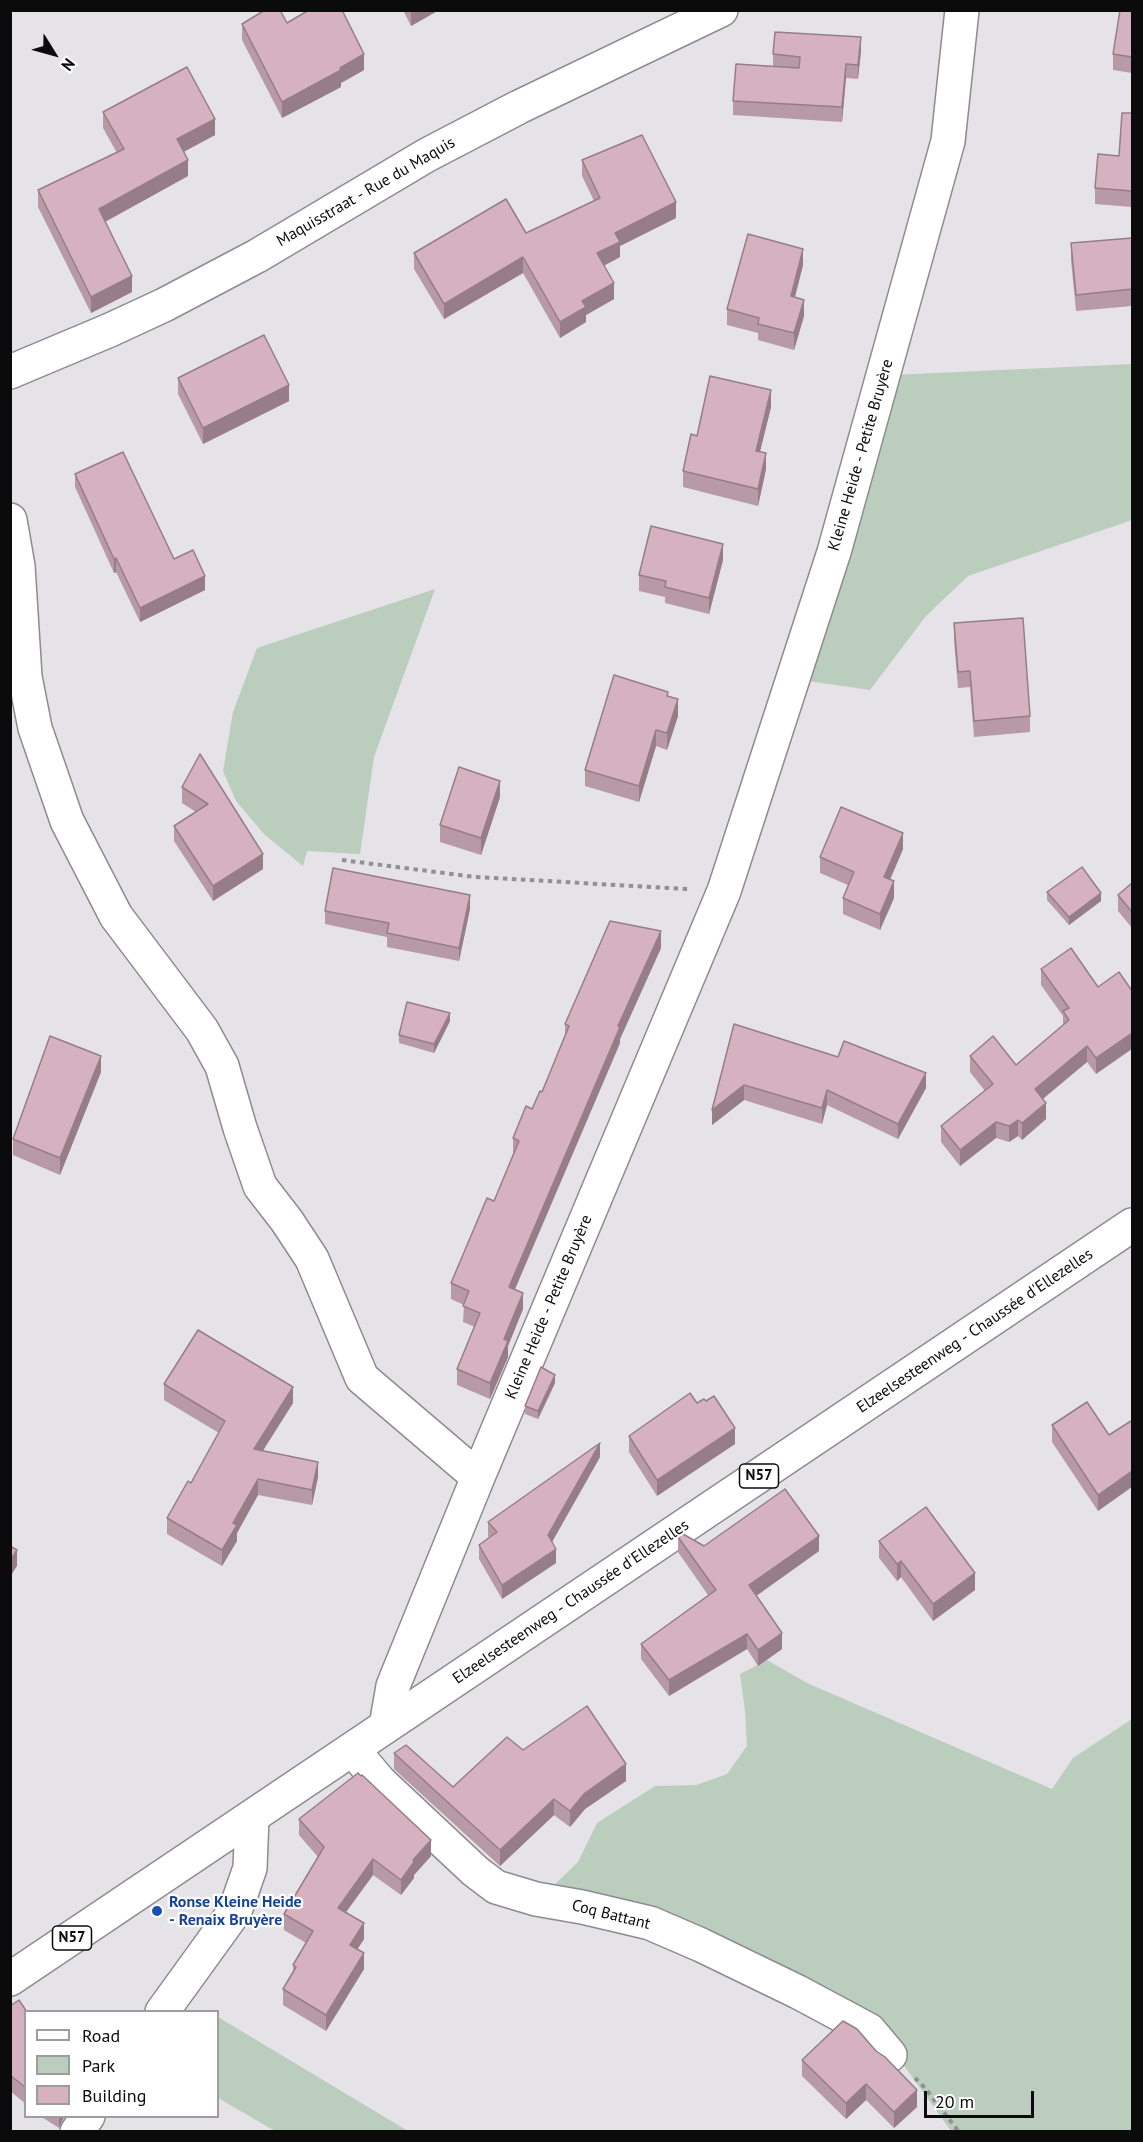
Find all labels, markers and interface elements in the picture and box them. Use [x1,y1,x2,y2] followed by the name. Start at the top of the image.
[24,24,84,84] north arrow
[57,55,80,75] text: N
[273,133,459,251] street label: Maquisstraat - Rue du Maquis
[824,357,898,553] street label: Kleine Heide - Petite Bruyère
[501,1212,597,1402] street label: Kleine Heide - Petite Bruyère
[853,1245,1097,1417] street label: Elzeelsesteenweg - Chaussée d'Ellezelles
[740,1464,778,1488] road number: N57
[449,1516,693,1688] street label: Elzeelsesteenweg - Chaussée d'Ellezelles
[169,1892,302,1930] place label: Ronse Kleine Heide - Renaix Bruyère
[570,1896,652,1934] street label: Coq Battant
[150,1904,164,1918] marker: Ronse Kleine Heide - Renaix Bruyère
[52,1926,92,1950] road number: N57
[24,2010,219,2118] legend
[82,2024,120,2047] text: Road
[82,2054,115,2077] text: Park
[927,2079,1036,2117] scale bar
[82,2084,146,2107] text: Building
[935,2090,974,2113] text: 20 m

